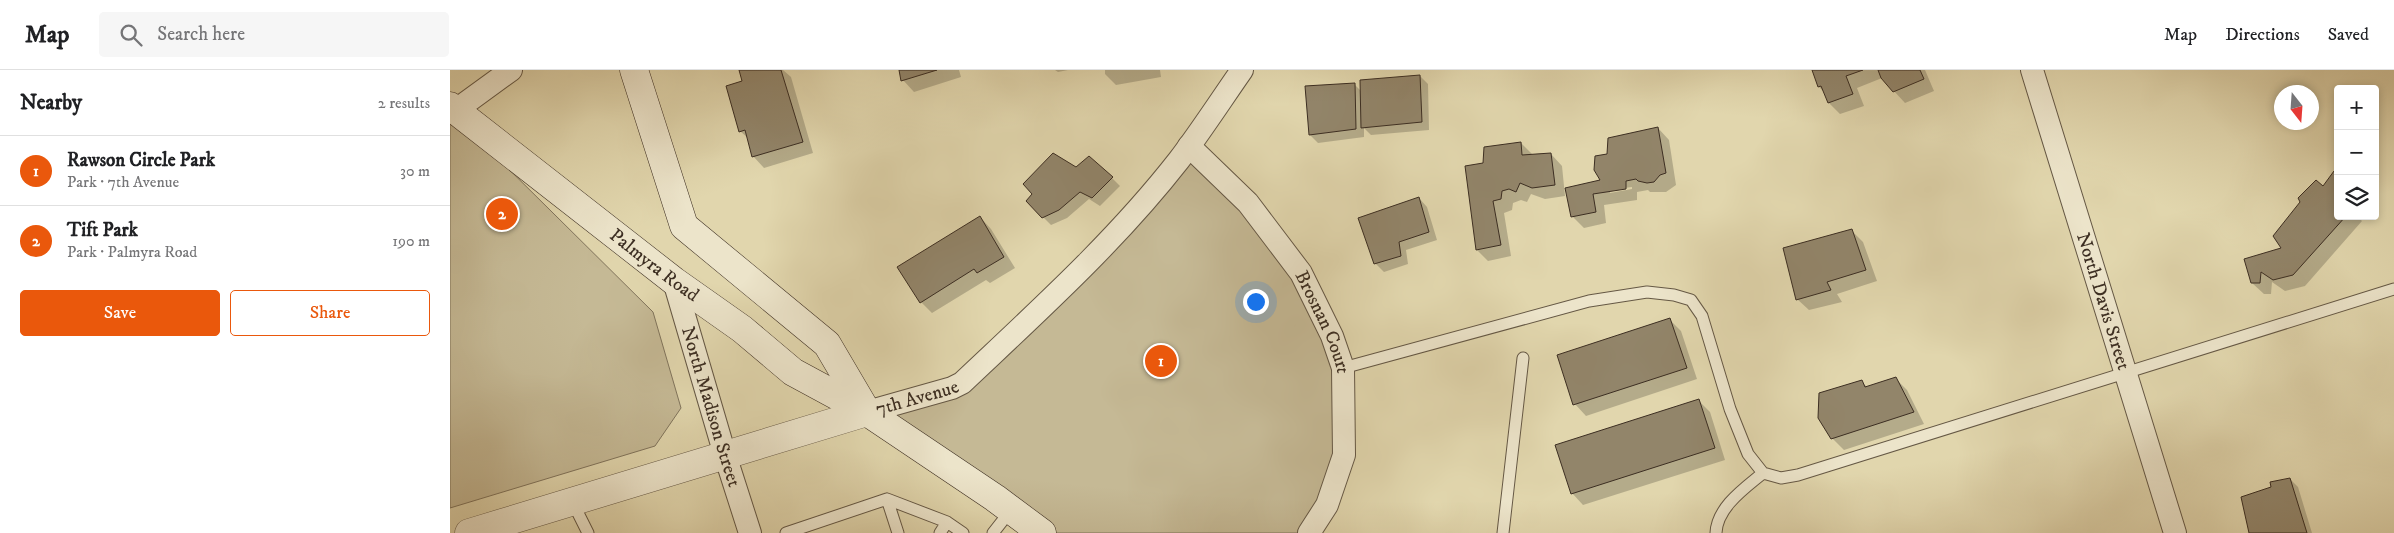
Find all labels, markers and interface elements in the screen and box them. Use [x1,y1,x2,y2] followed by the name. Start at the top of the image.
[99,12,449,57] search box
[25,20,69,50] text: Map
[117,21,145,49] icon: search
[157,23,245,46] text: Search here
[2164,24,2197,46] text: Map
[2225,24,2300,46] text: Directions
[2328,24,2369,46] text: Saved
[2274,85,2319,130] north arrow
[2334,85,2379,220] map controls
[2334,85,2379,130] button: +
[20,90,82,116] text: Nearby
[378,93,430,113] text: 2 results
[2334,130,2379,175] button: −
[67,149,215,172] text: Rawson Circle Park
[33,161,39,181] text: 1
[400,161,430,181] text: 30 m
[67,172,179,192] text: Park · 7th Avenue
[2334,175,2379,220] button: layers
[486,195,518,233] pin: 2
[67,219,138,242] text: Tift Park
[605,224,704,307] street label: Palmyra Road
[2071,230,2135,373] street label: North Davis Street
[32,231,40,251] text: 2
[392,231,430,251] text: 190 m
[67,242,197,262] text: Park · Palmyra Road
[1290,267,1355,374] street label: Brosnan Court
[1243,289,1269,315] your location
[20,290,220,336] button: Save
[230,290,430,336] button: Share
[676,324,746,490] street label: North Madison Street
[1145,342,1177,380] pin: 1
[873,375,963,420] street label: 7th Avenue

